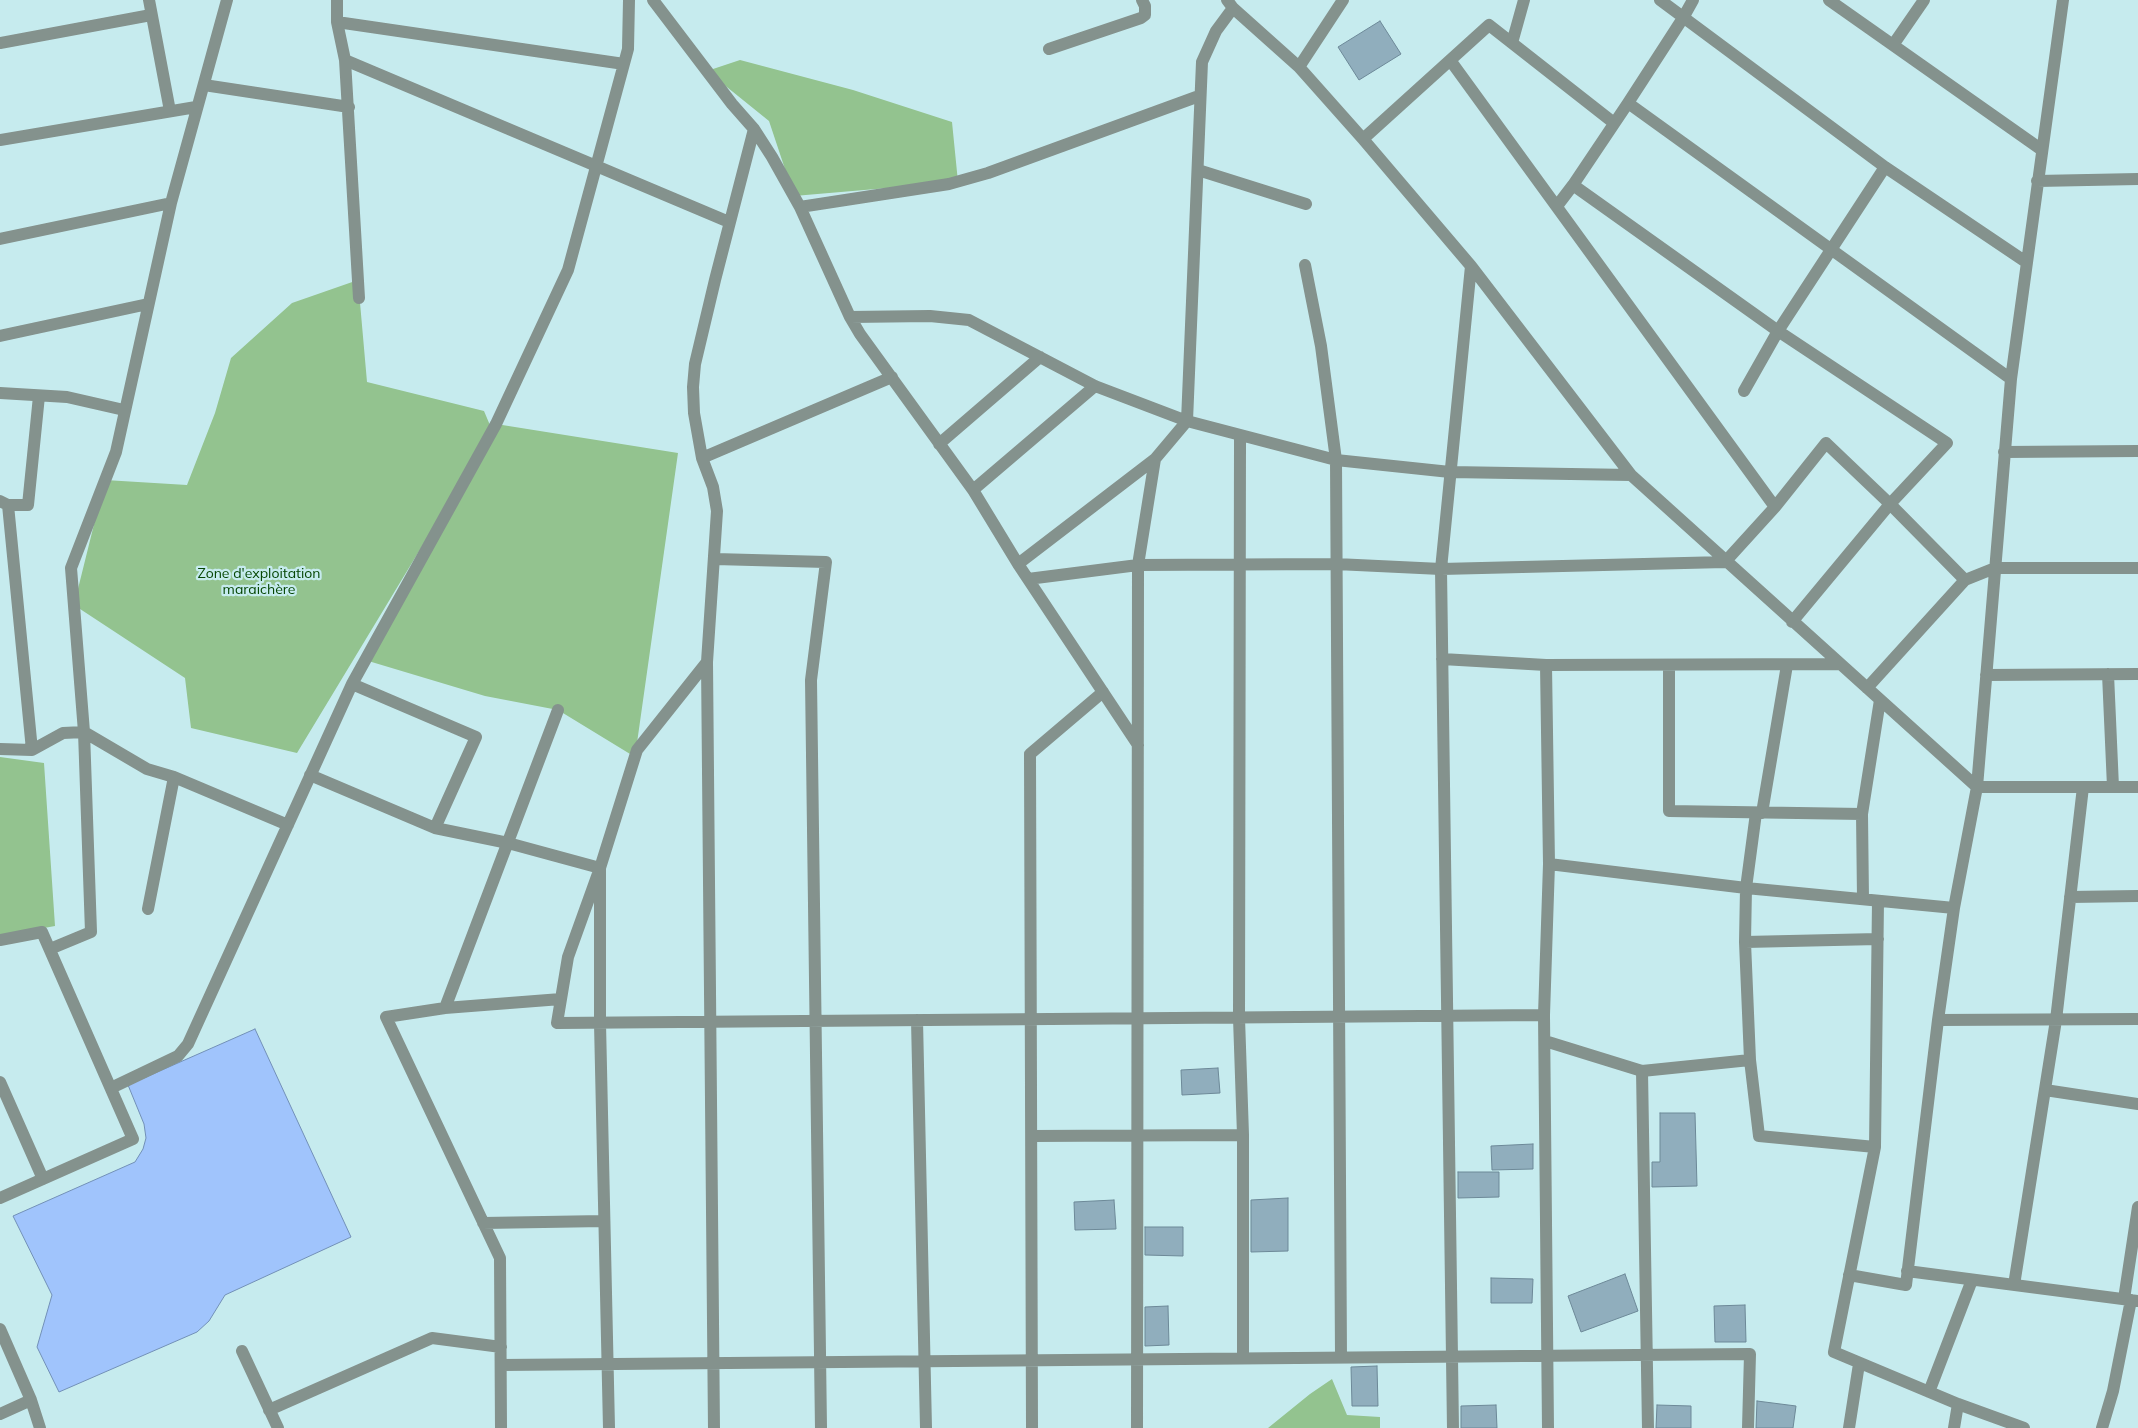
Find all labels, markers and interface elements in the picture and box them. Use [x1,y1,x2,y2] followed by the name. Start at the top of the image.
[198,566,320,598] park label: Zone d'exploitation maraichère

